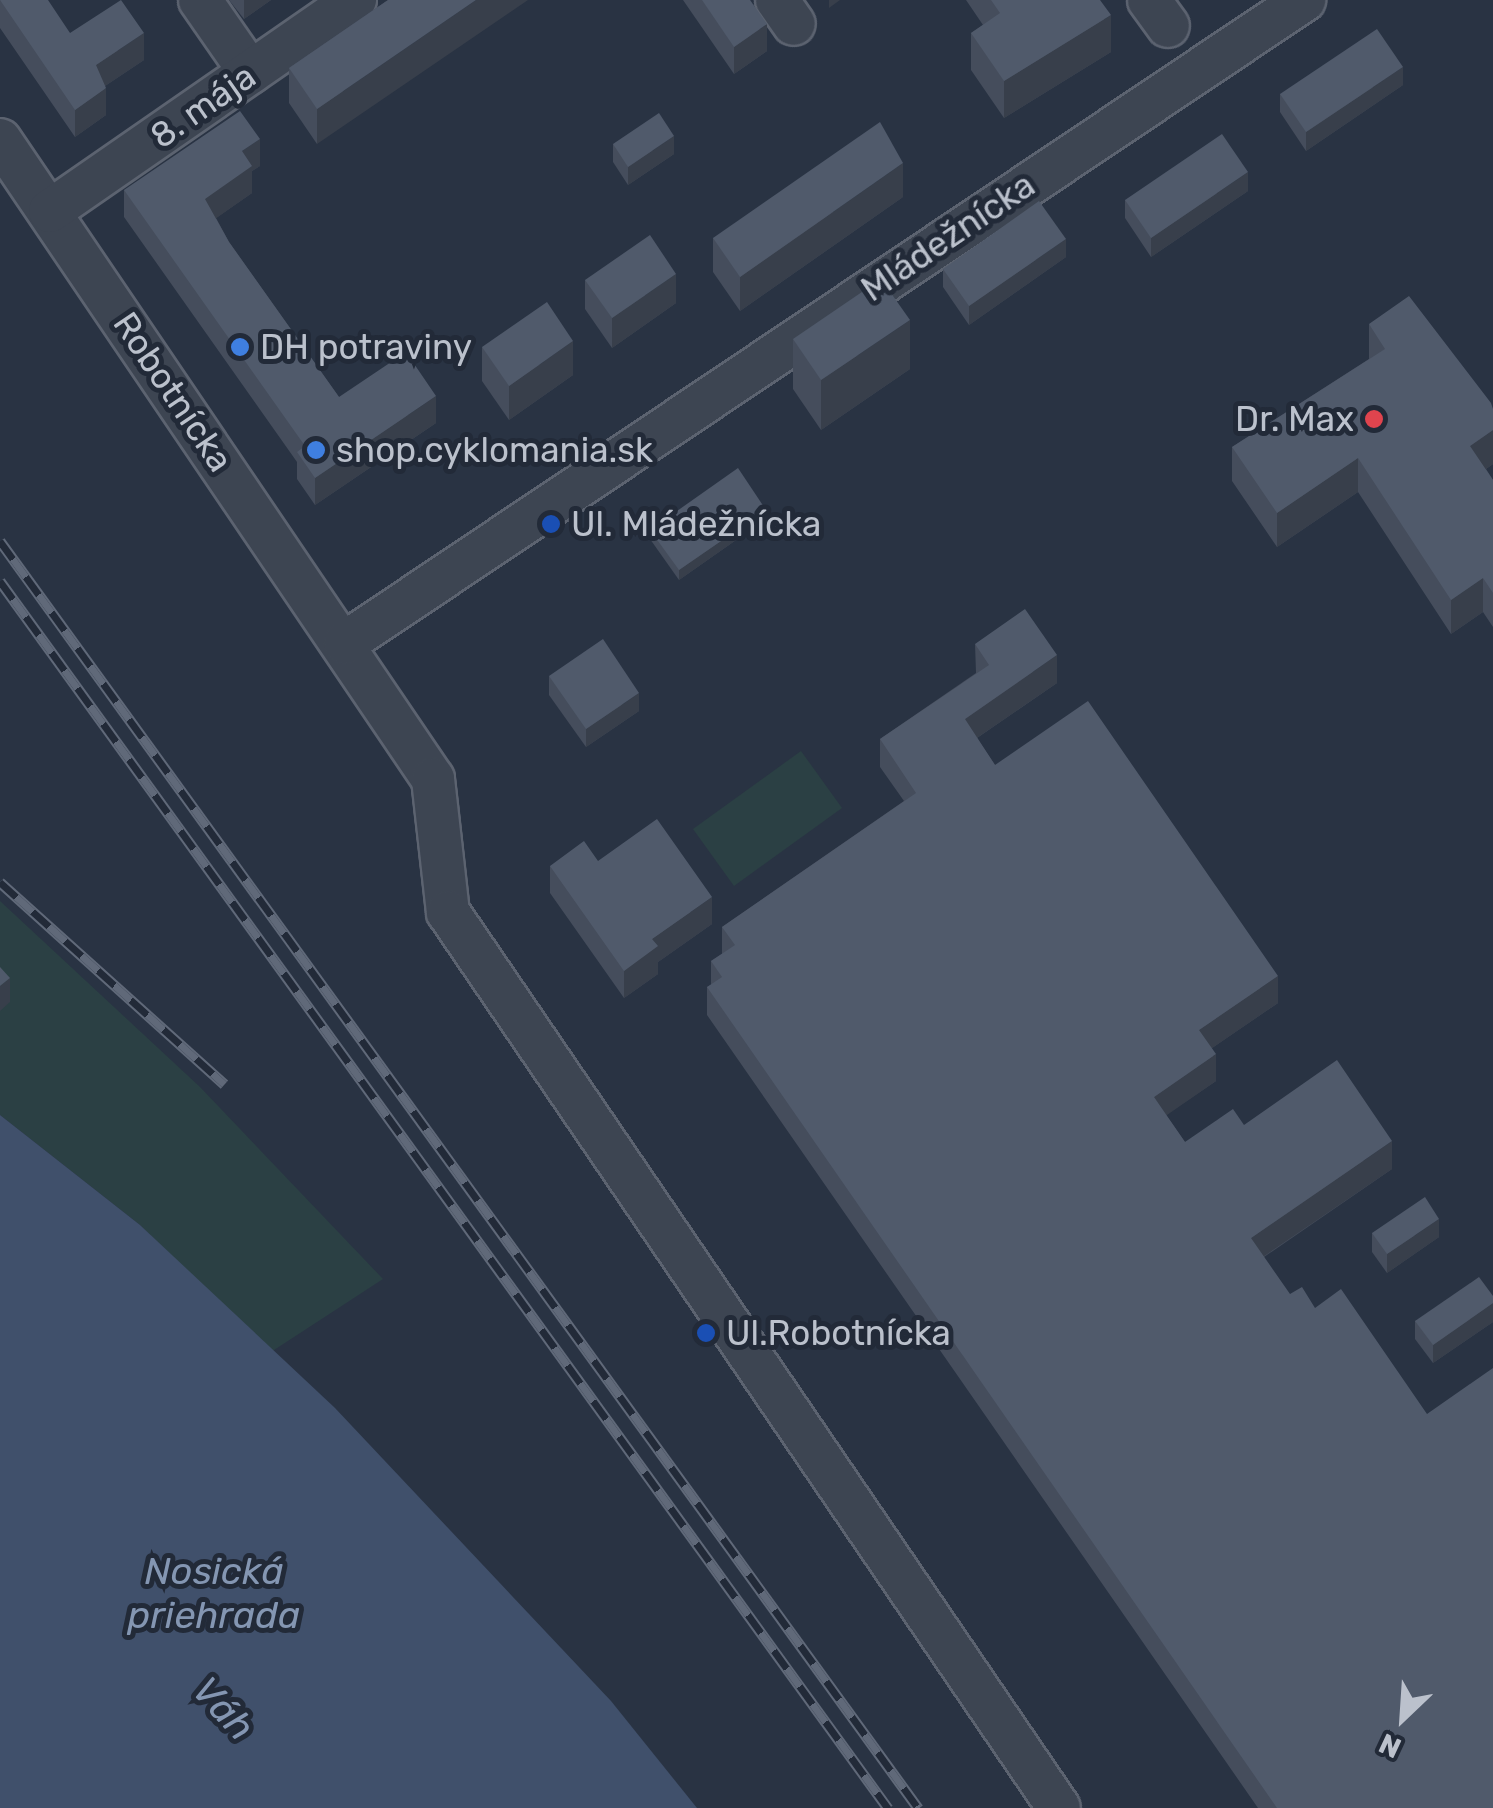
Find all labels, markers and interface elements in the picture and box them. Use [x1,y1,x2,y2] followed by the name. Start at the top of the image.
[142,55,264,157] street label: 8. mája
[853,164,1043,310] street label: Mládežnícka
[104,304,242,480] street label: Robotnícka
[260,326,472,368] place label: DH potraviny
[229,336,251,358] marker: DH potraviny
[1235,398,1354,440] place label: Dr. Max
[1363,408,1385,430] marker: Dr. Max
[336,429,653,471] place label: shop.cyklomania.sk
[305,439,327,461] marker: shop.cyklomania.sk
[571,503,821,545] place label: Ul. Mládežnícka
[540,513,562,535] marker: Ul. Mládežnícka
[726,1312,951,1354] place label: Ul.Robotnícka
[695,1322,717,1344] marker: Ul.Robotnícka
[128,1549,300,1638] water label: Nosická priehrada
[182,1668,264,1750] water label: Váh
[1353,1668,1453,1768] north arrow
[1374,1726,1406,1765] text: N

